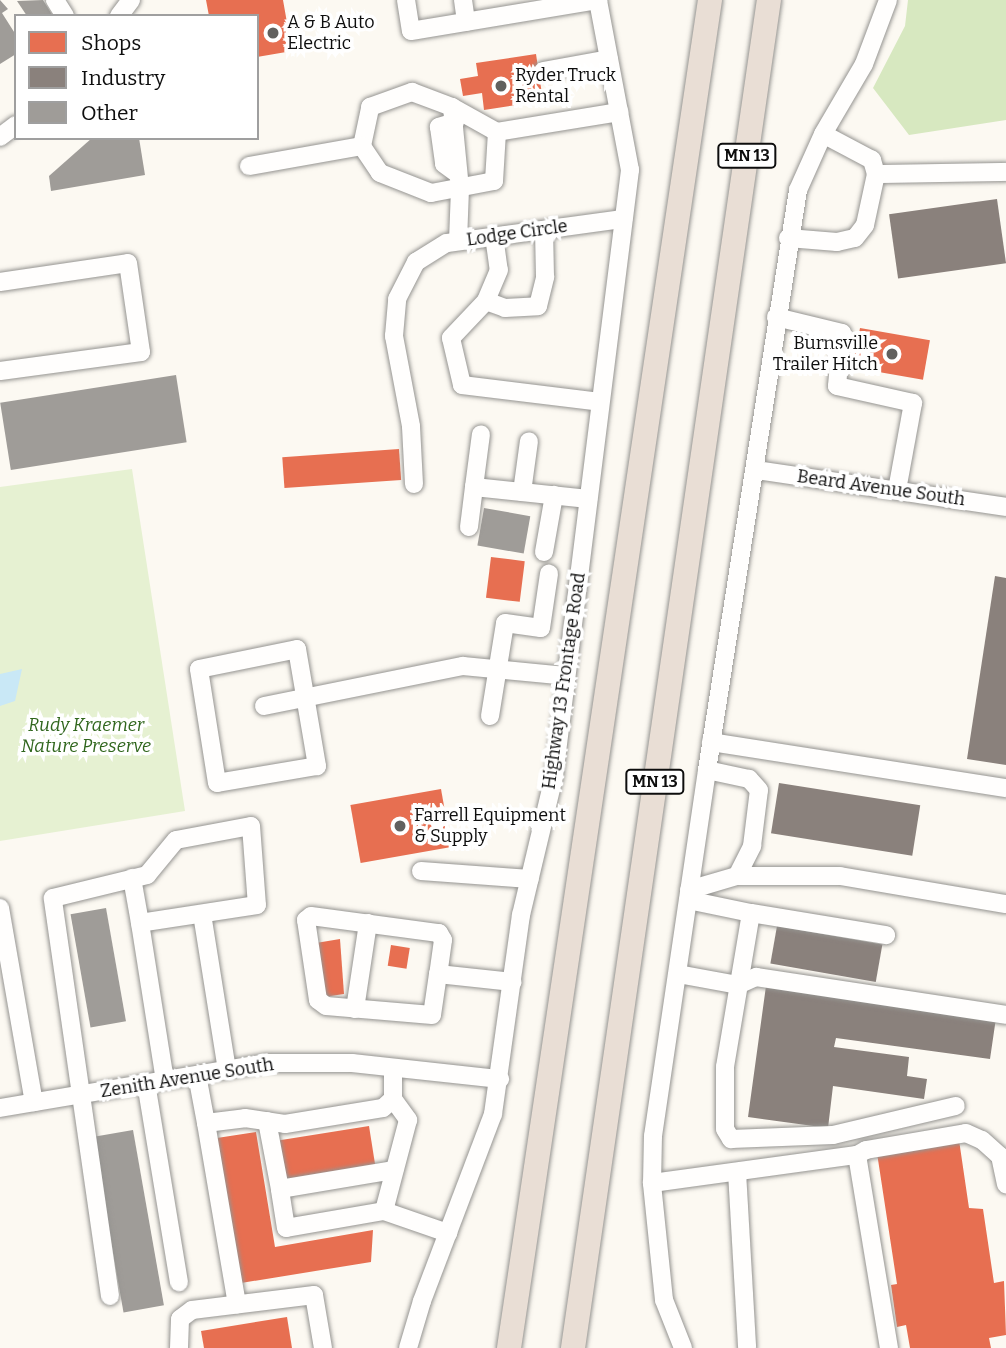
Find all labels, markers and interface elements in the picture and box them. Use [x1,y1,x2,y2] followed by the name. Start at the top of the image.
[287,12,375,54] place label: A & B Auto Electric
[14,14,259,140] legend
[265,25,281,41] marker: A & B Auto Electric
[81,30,141,56] text: Shops
[81,65,165,91] text: Industry
[515,65,616,108] place label: Ryder Truck Rental
[493,78,509,94] marker: Ryder Truck Rental
[81,100,138,126] text: Other
[717,144,777,168] road number: MN 13
[465,215,569,251] street label: Lodge Circle
[773,333,878,376] place label: Burnsville Trailer Hitch
[884,346,900,362] marker: Burnsville Trailer Hitch
[796,466,966,510] street label: Beard Avenue South
[538,571,590,791] street label: Highway 13 Frontage Road
[21,715,151,758] park label: Rudy Kraemer Nature Preserve
[625,769,685,794] road number: MN 13
[414,805,566,848] place label: Farrell Equipment & Supply
[392,818,408,834] marker: Farrell Equipment & Supply
[99,1054,275,1102] street label: Zenith Avenue South

